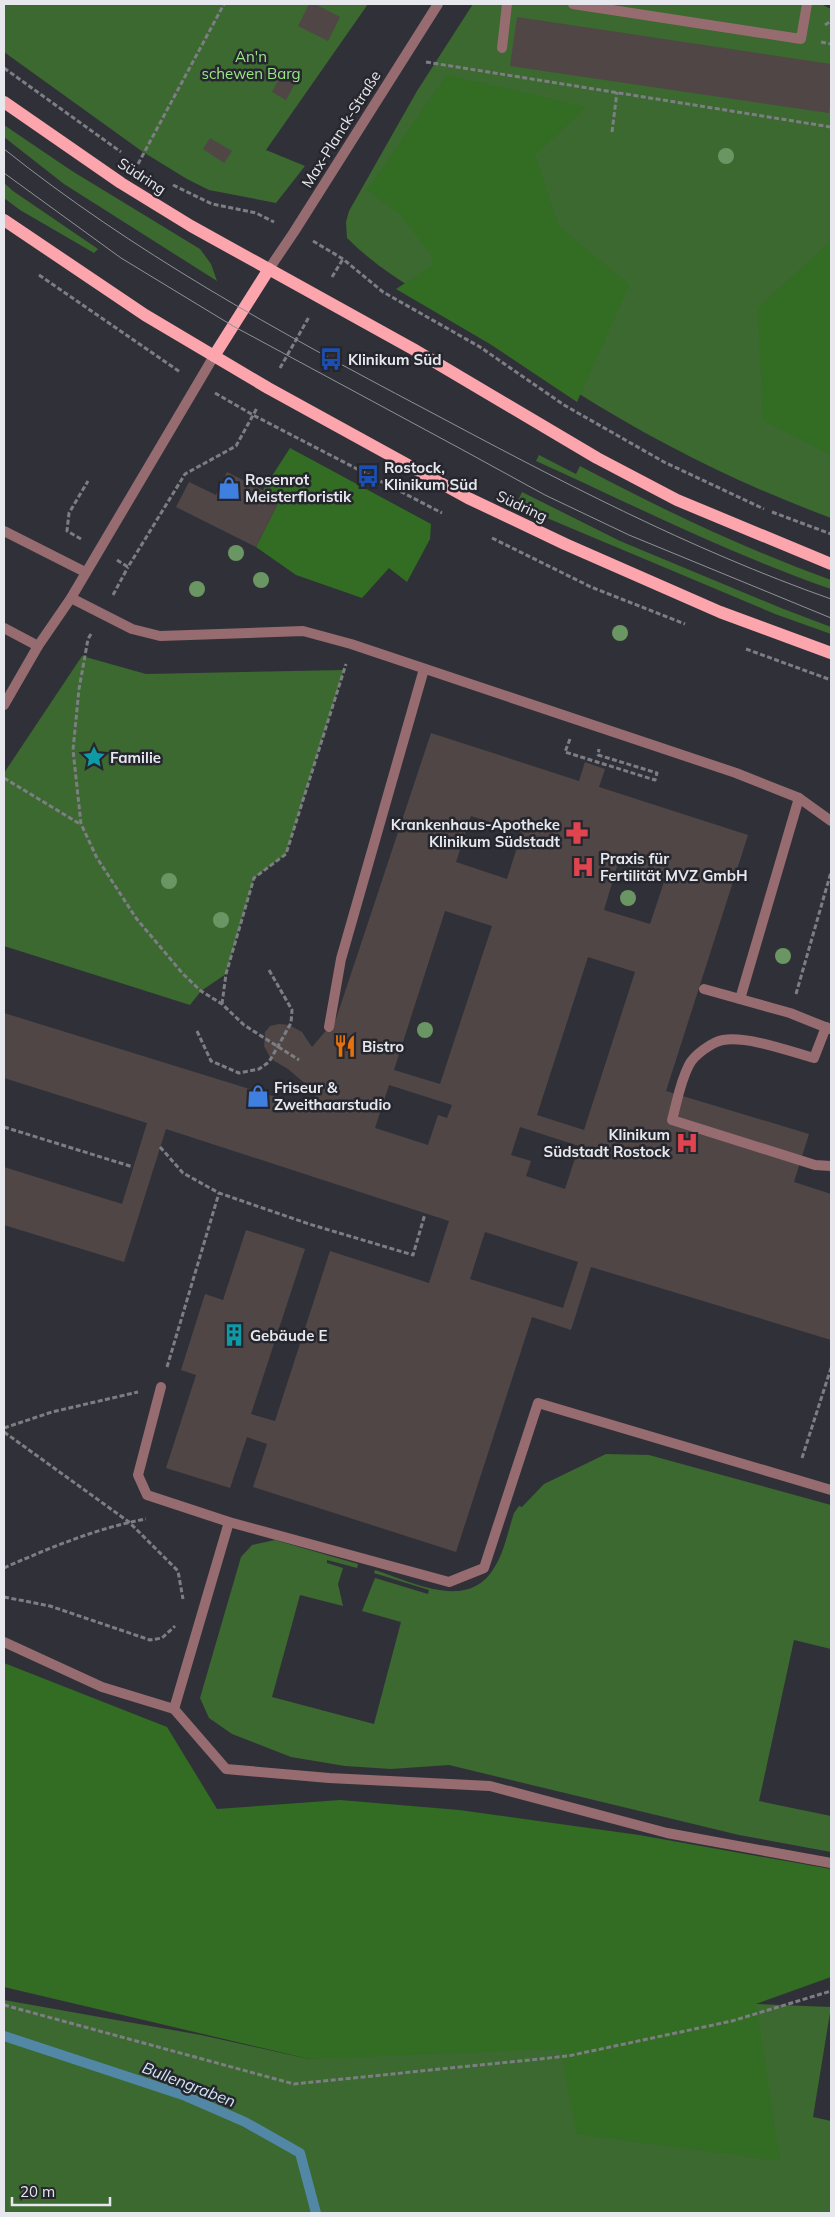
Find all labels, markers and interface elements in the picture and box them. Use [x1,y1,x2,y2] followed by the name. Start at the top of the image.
[201,47,301,83] park label: An'n schewen Barg
[297,67,385,191] street label: Max-Planck-Straße
[114,153,170,199] street label: Südring
[318,346,344,372] bus stop icon: Klinikum Süd
[348,350,442,369] place label: Klinikum Süd
[384,458,478,494] place label: Rostock, Klinikum Süd
[355,463,381,489] bus stop icon: Rostock, Klinikum Süd
[245,470,352,506] place label: Rosenrot Meisterfloristik
[216,475,242,501] shop icon: Rosenrot Meisterfloristik
[494,486,550,526] street label: Südring
[81,744,107,770] place icon: Familie
[110,748,161,767] place label: Familie
[391,815,560,851] place label: Krankenhaus-Apotheke Klinikum Südstadt
[564,820,590,846] pharmacy icon: Krankenhaus-Apotheke Klinikum Südstadt
[600,849,748,885] place label: Praxis für Fertilität MVZ GmbH
[570,854,596,880] hospital icon: Praxis für Fertilität MVZ GmbH
[332,1033,358,1059] restaurant icon: Bistro
[362,1037,404,1056] place label: Bistro
[274,1078,391,1114] place label: Friseur & Zweithaarstudio
[245,1083,271,1109] shop icon: Friseur & Zweithaarstudio
[544,1125,671,1161] place label: Klinikum Südstadt Rostock
[674,1130,700,1156] hospital icon: Klinikum Südstadt Rostock
[221,1322,247,1348] building icon: Gebäude E
[250,1326,327,1345] place label: Gebäude E
[139,2057,239,2111] water label: Bullengraben
[12,2174,110,2206] scale bar
[20,2182,55,2201] text: 20 m

